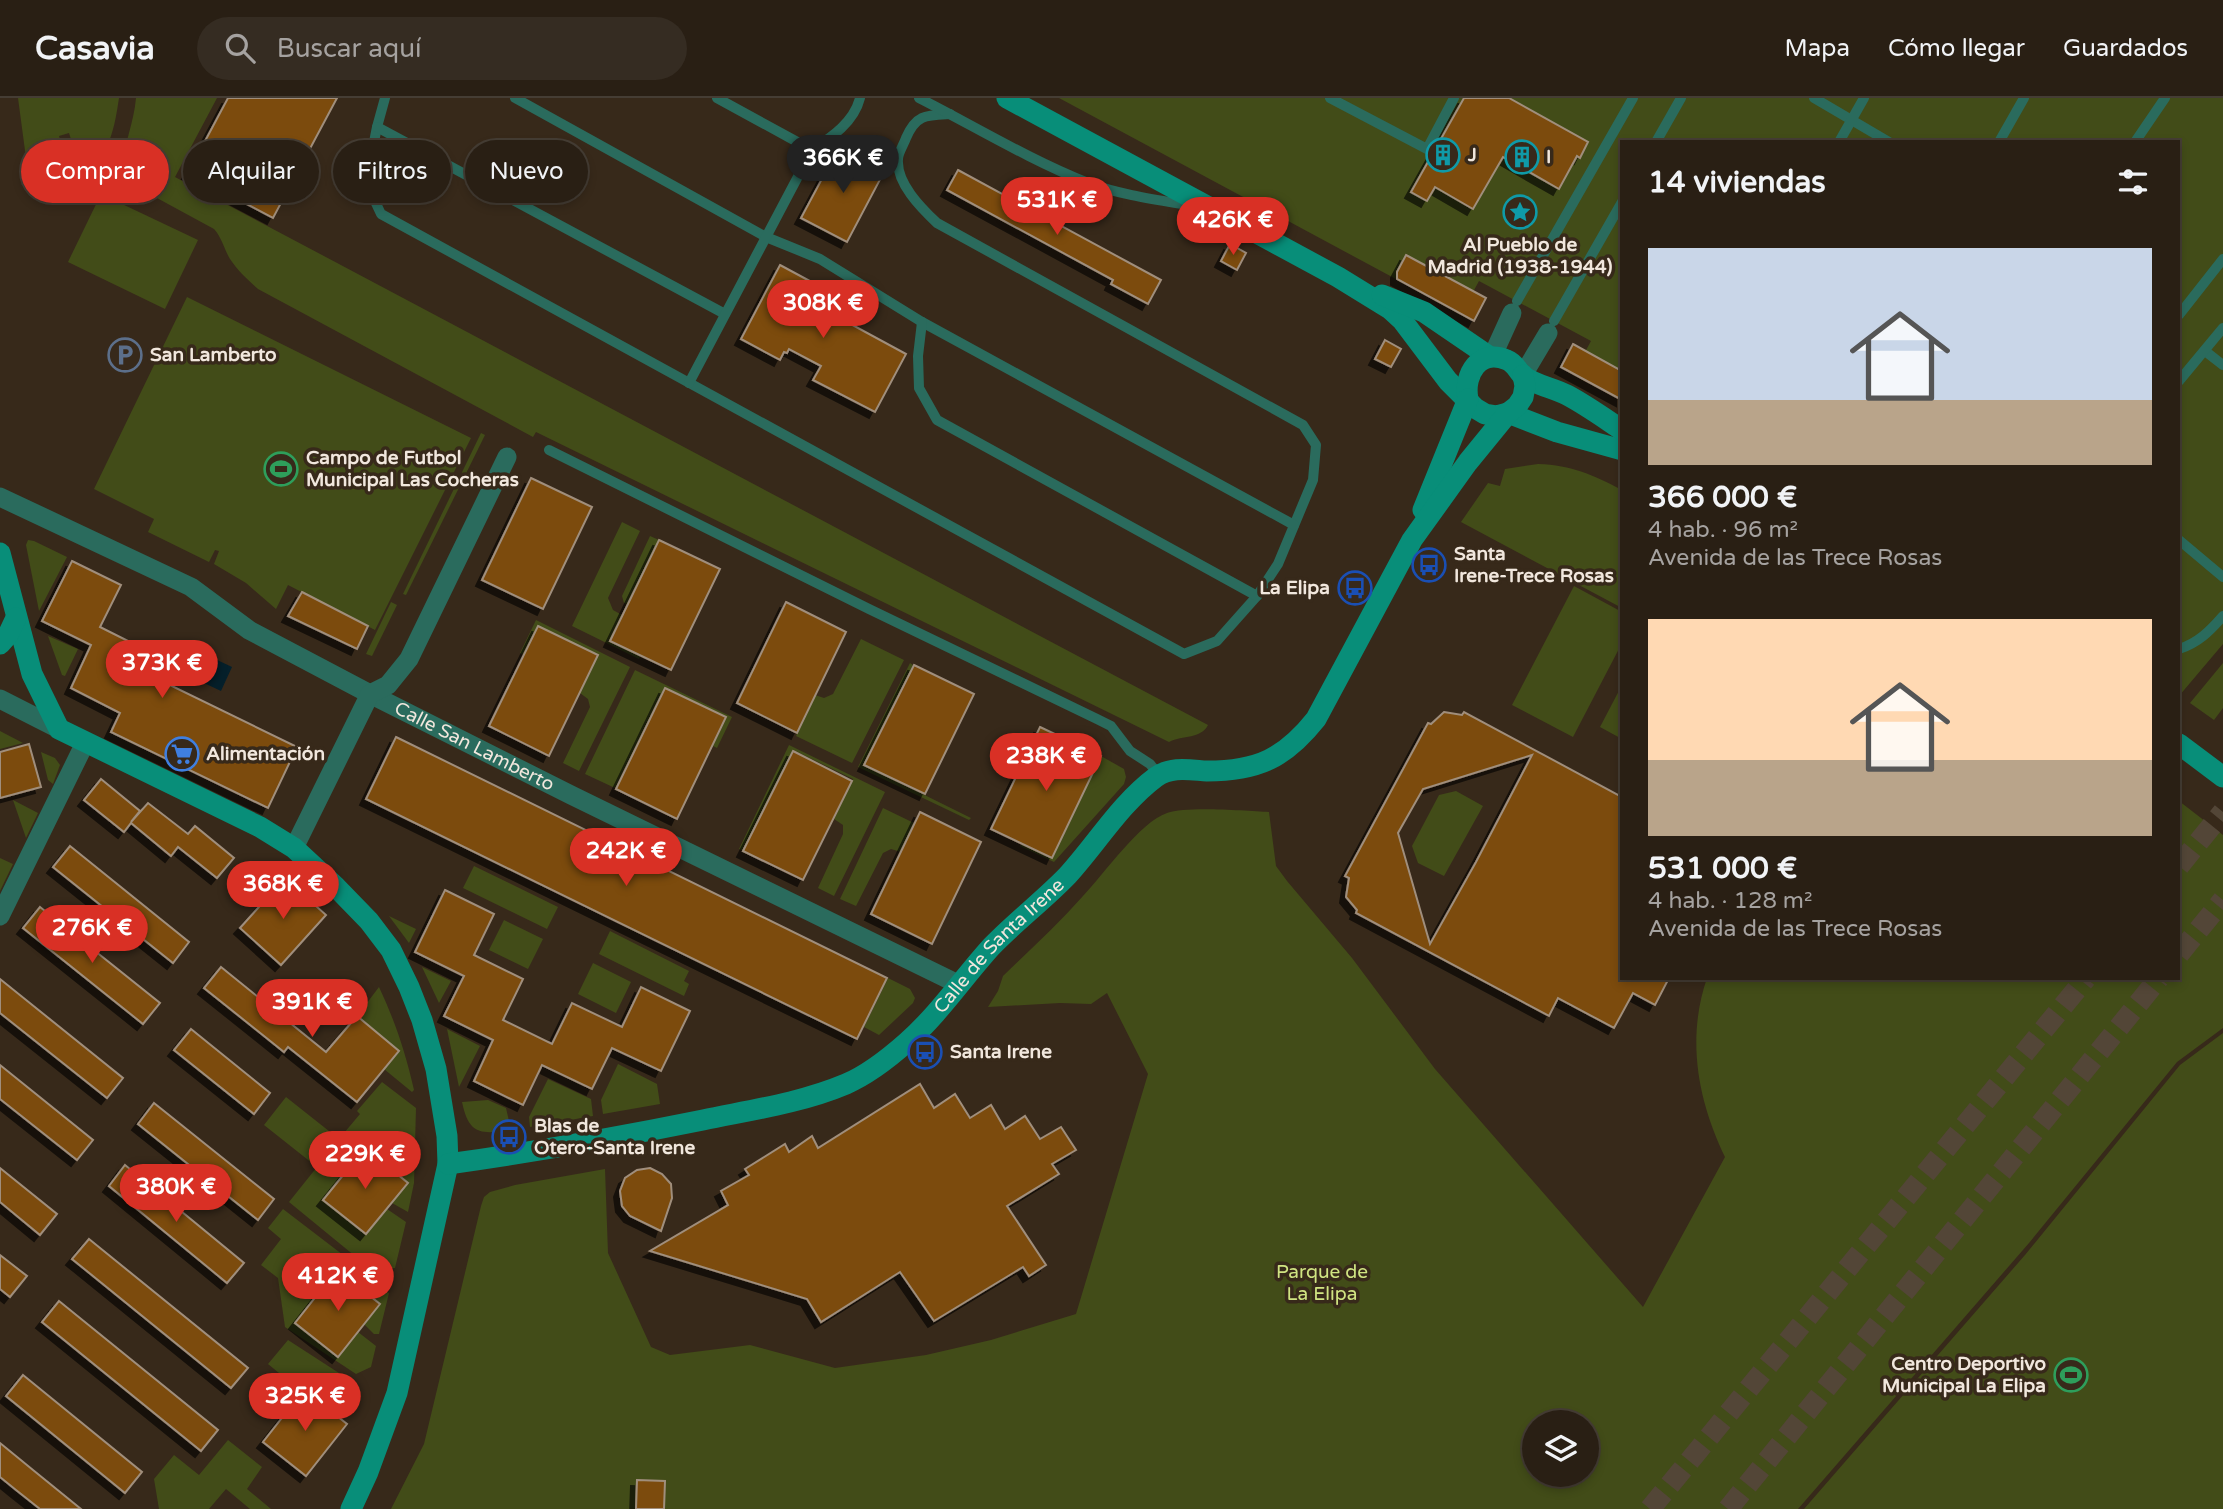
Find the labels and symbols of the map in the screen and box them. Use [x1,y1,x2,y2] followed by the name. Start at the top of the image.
[786,136,900,195] pin: 366K €
[1424,136,1462,174] building icon: J
[1503,138,1541,176] building icon: I
[1467,144,1477,166] place label: J
[1546,146,1551,168] place label: I
[1000,178,1114,237] pin: 531K €
[1501,193,1539,231] place icon: Al Pueblo de Madrid (1938-1944)
[1176,198,1290,257] pin: 426K €
[1427,234,1613,278] place label: Al Pueblo de Madrid (1938-1944)
[766,280,880,340] pin: 308K €
[106,336,144,374] parking icon: San Lamberto
[150,344,277,366] place label: San Lamberto
[306,447,519,492] place label: Campo de Futbol Municipal Las Cocheras
[262,450,300,488] sports icon: Campo de Futbol Municipal Las Cocheras
[1454,543,1614,587] place label: Santa Irene-Trece Rosas
[1410,546,1448,584] bus stop icon: Santa Irene-Trece Rosas
[1336,569,1374,607] bus stop icon: La Elipa
[1259,577,1330,600] place label: La Elipa
[105,640,219,700] pin: 373K €
[391,697,558,796] street label: Calle San Lamberto
[989,734,1103,793] pin: 238K €
[163,735,201,773] supermarket icon: Alimentación
[206,743,325,765] place label: Alimentación
[569,828,683,888] pin: 242K €
[226,862,340,921] pin: 368K €
[929,874,1069,1018] street label: Calle de Santa Irene
[35,906,149,965] pin: 276K €
[255,979,369,1039] pin: 391K €
[906,1033,944,1071] bus stop icon: Santa Irene
[950,1041,1052,1063] place label: Santa Irene
[534,1115,695,1159] place label: Blas de Otero-Santa Irene
[490,1118,528,1156] bus stop icon: Blas de Otero-Santa Irene
[308,1132,422,1191] pin: 229K €
[119,1164,233,1224] pin: 380K €
[281,1254,395,1313] pin: 412K €
[1276,1261,1368,1305] park label: Parque de La Elipa
[1882,1353,2046,1398] place label: Centro Deportivo Municipal La Elipa
[2052,1356,2090,1394] sports icon: Centro Deportivo Municipal La Elipa
[248,1374,362,1433] pin: 325K €

